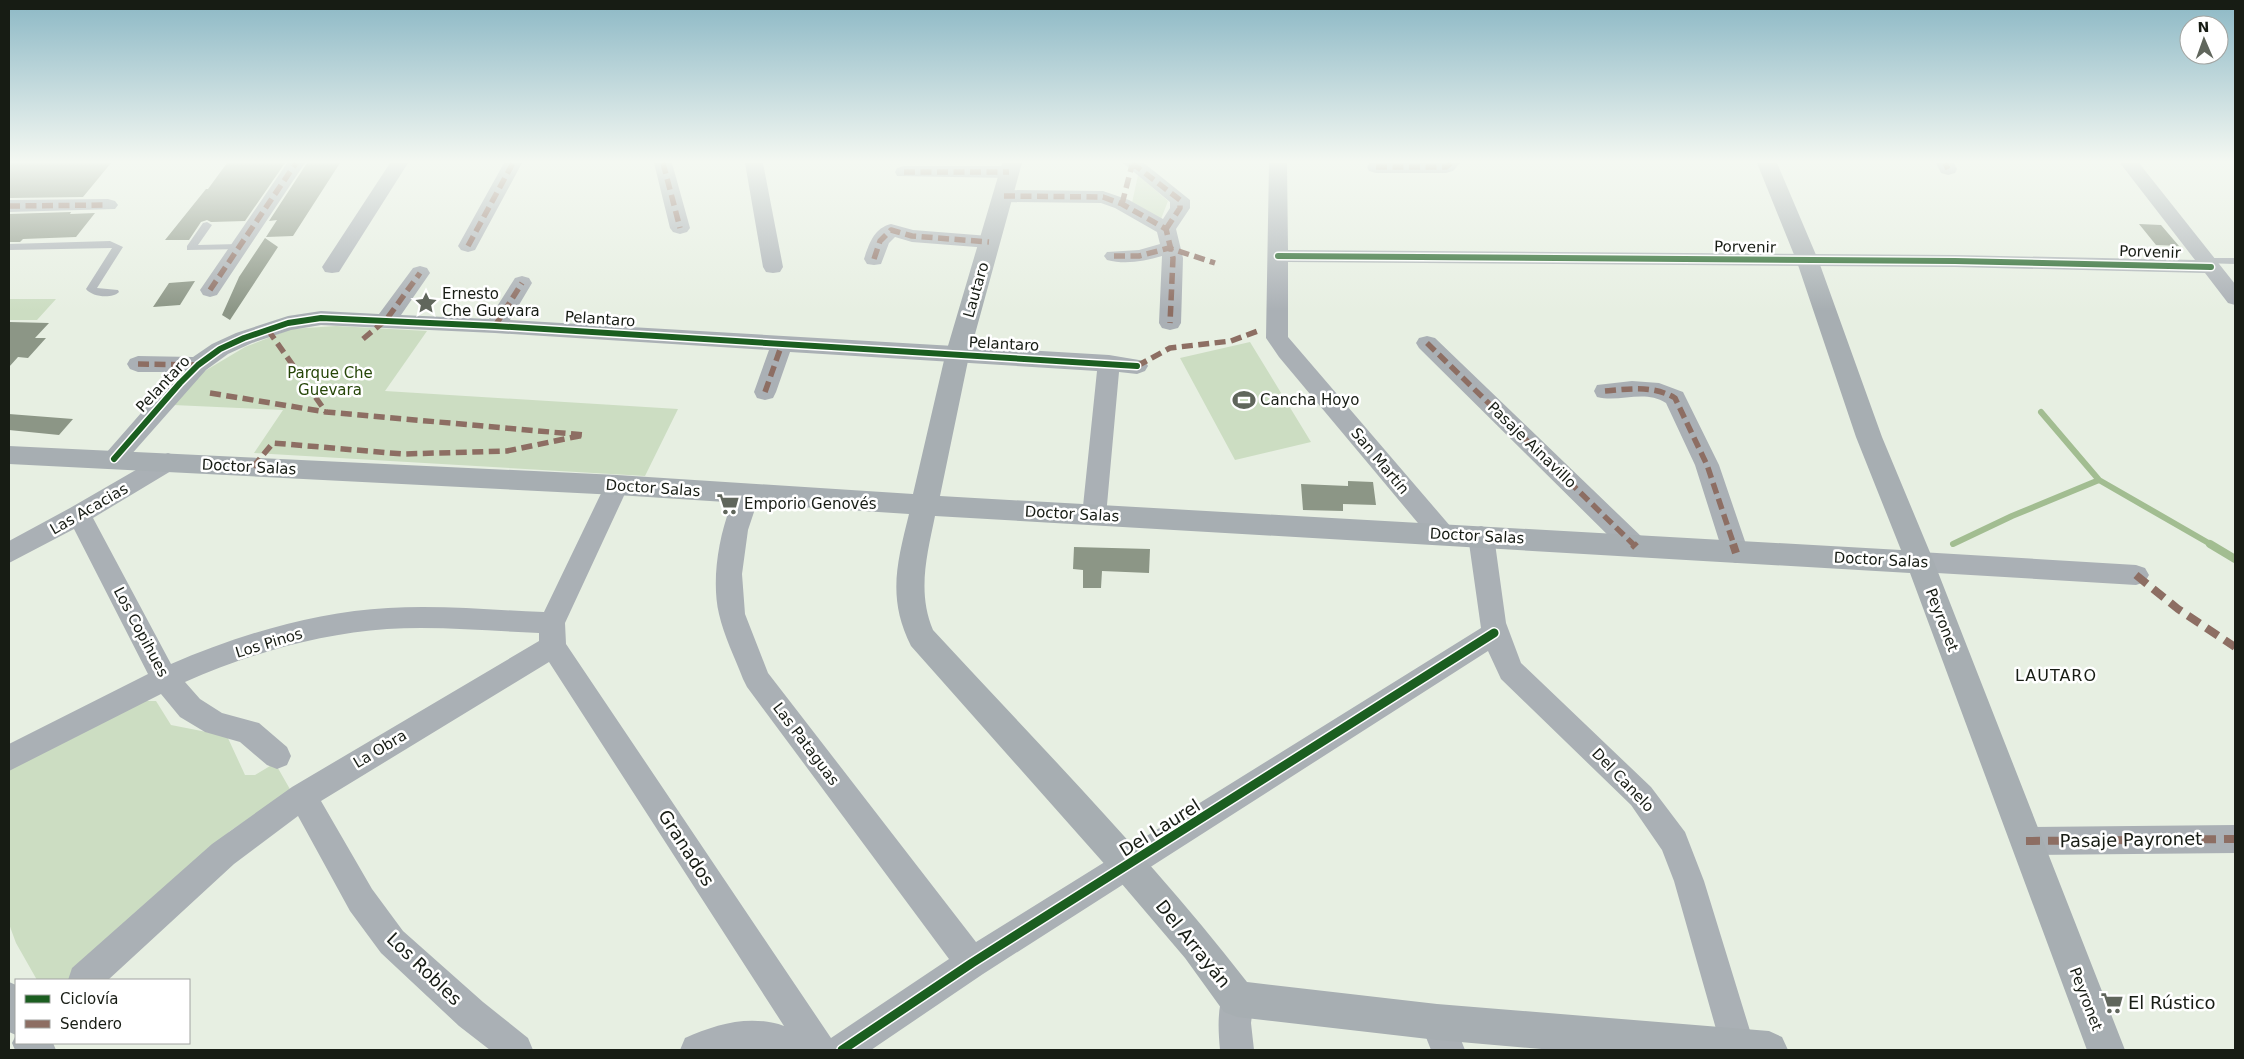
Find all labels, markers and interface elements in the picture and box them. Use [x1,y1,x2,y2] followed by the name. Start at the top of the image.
[2179,15,2229,65] north arrow
[2197,19,2210,35] text: N
[1714,237,1777,257] street label: Porvenir
[2119,242,2182,262] street label: Porvenir
[959,260,993,320] street label: Lautaro
[442,285,540,320] place label: Ernesto Che Guevara
[413,290,439,316] place icon: Ernesto Che Guevara
[564,308,636,330] street label: Pelantaro
[968,333,1040,355] street label: Pelantaro
[132,352,194,416] street label: Pelantaro
[287,364,373,399] park label: Parque Che Guevara
[1231,387,1257,413] sports icon: Cancha Hoyo
[1260,391,1359,409] place label: Cancha Hoyo
[1484,398,1580,492] street label: Pasaje Ainavillo
[1347,424,1413,498] street label: San Martín
[201,456,297,478] street label: Doctor Salas
[605,476,701,500] street label: Doctor Salas
[47,479,131,539] street label: Las Acacias
[715,491,741,517] supermarket icon: Emporio Genovés
[744,495,877,513] place label: Emporio Genovés
[1024,503,1120,525] street label: Doctor Salas
[1429,525,1525,547] street label: Doctor Salas
[1833,549,1929,571] street label: Doctor Salas
[110,584,172,680] street label: Los Copihues
[1922,586,1962,654] street label: Peyronet
[233,624,305,662] street label: Los Pinos
[2015,666,2097,685] district label: LAUTARO
[769,699,843,789] street label: Las Pataguas
[350,726,410,772] street label: La Obra
[1588,744,1658,816] street label: Del Canelo
[1115,795,1204,861] street label: Del Laurel
[654,806,719,890] street label: Granados
[2060,828,2202,851] street label: Pasaje Payronet
[1152,896,1235,992] street label: Del Arrayán
[383,928,466,1009] street label: Los Robles
[2066,965,2106,1033] street label: Peyronet
[15,979,190,1044] legend
[60,990,118,1008] text: Ciclovía
[2099,990,2125,1016] supermarket icon: El Rústico
[2128,992,2216,1013] place label: El Rústico
[60,1015,122,1033] text: Sendero

